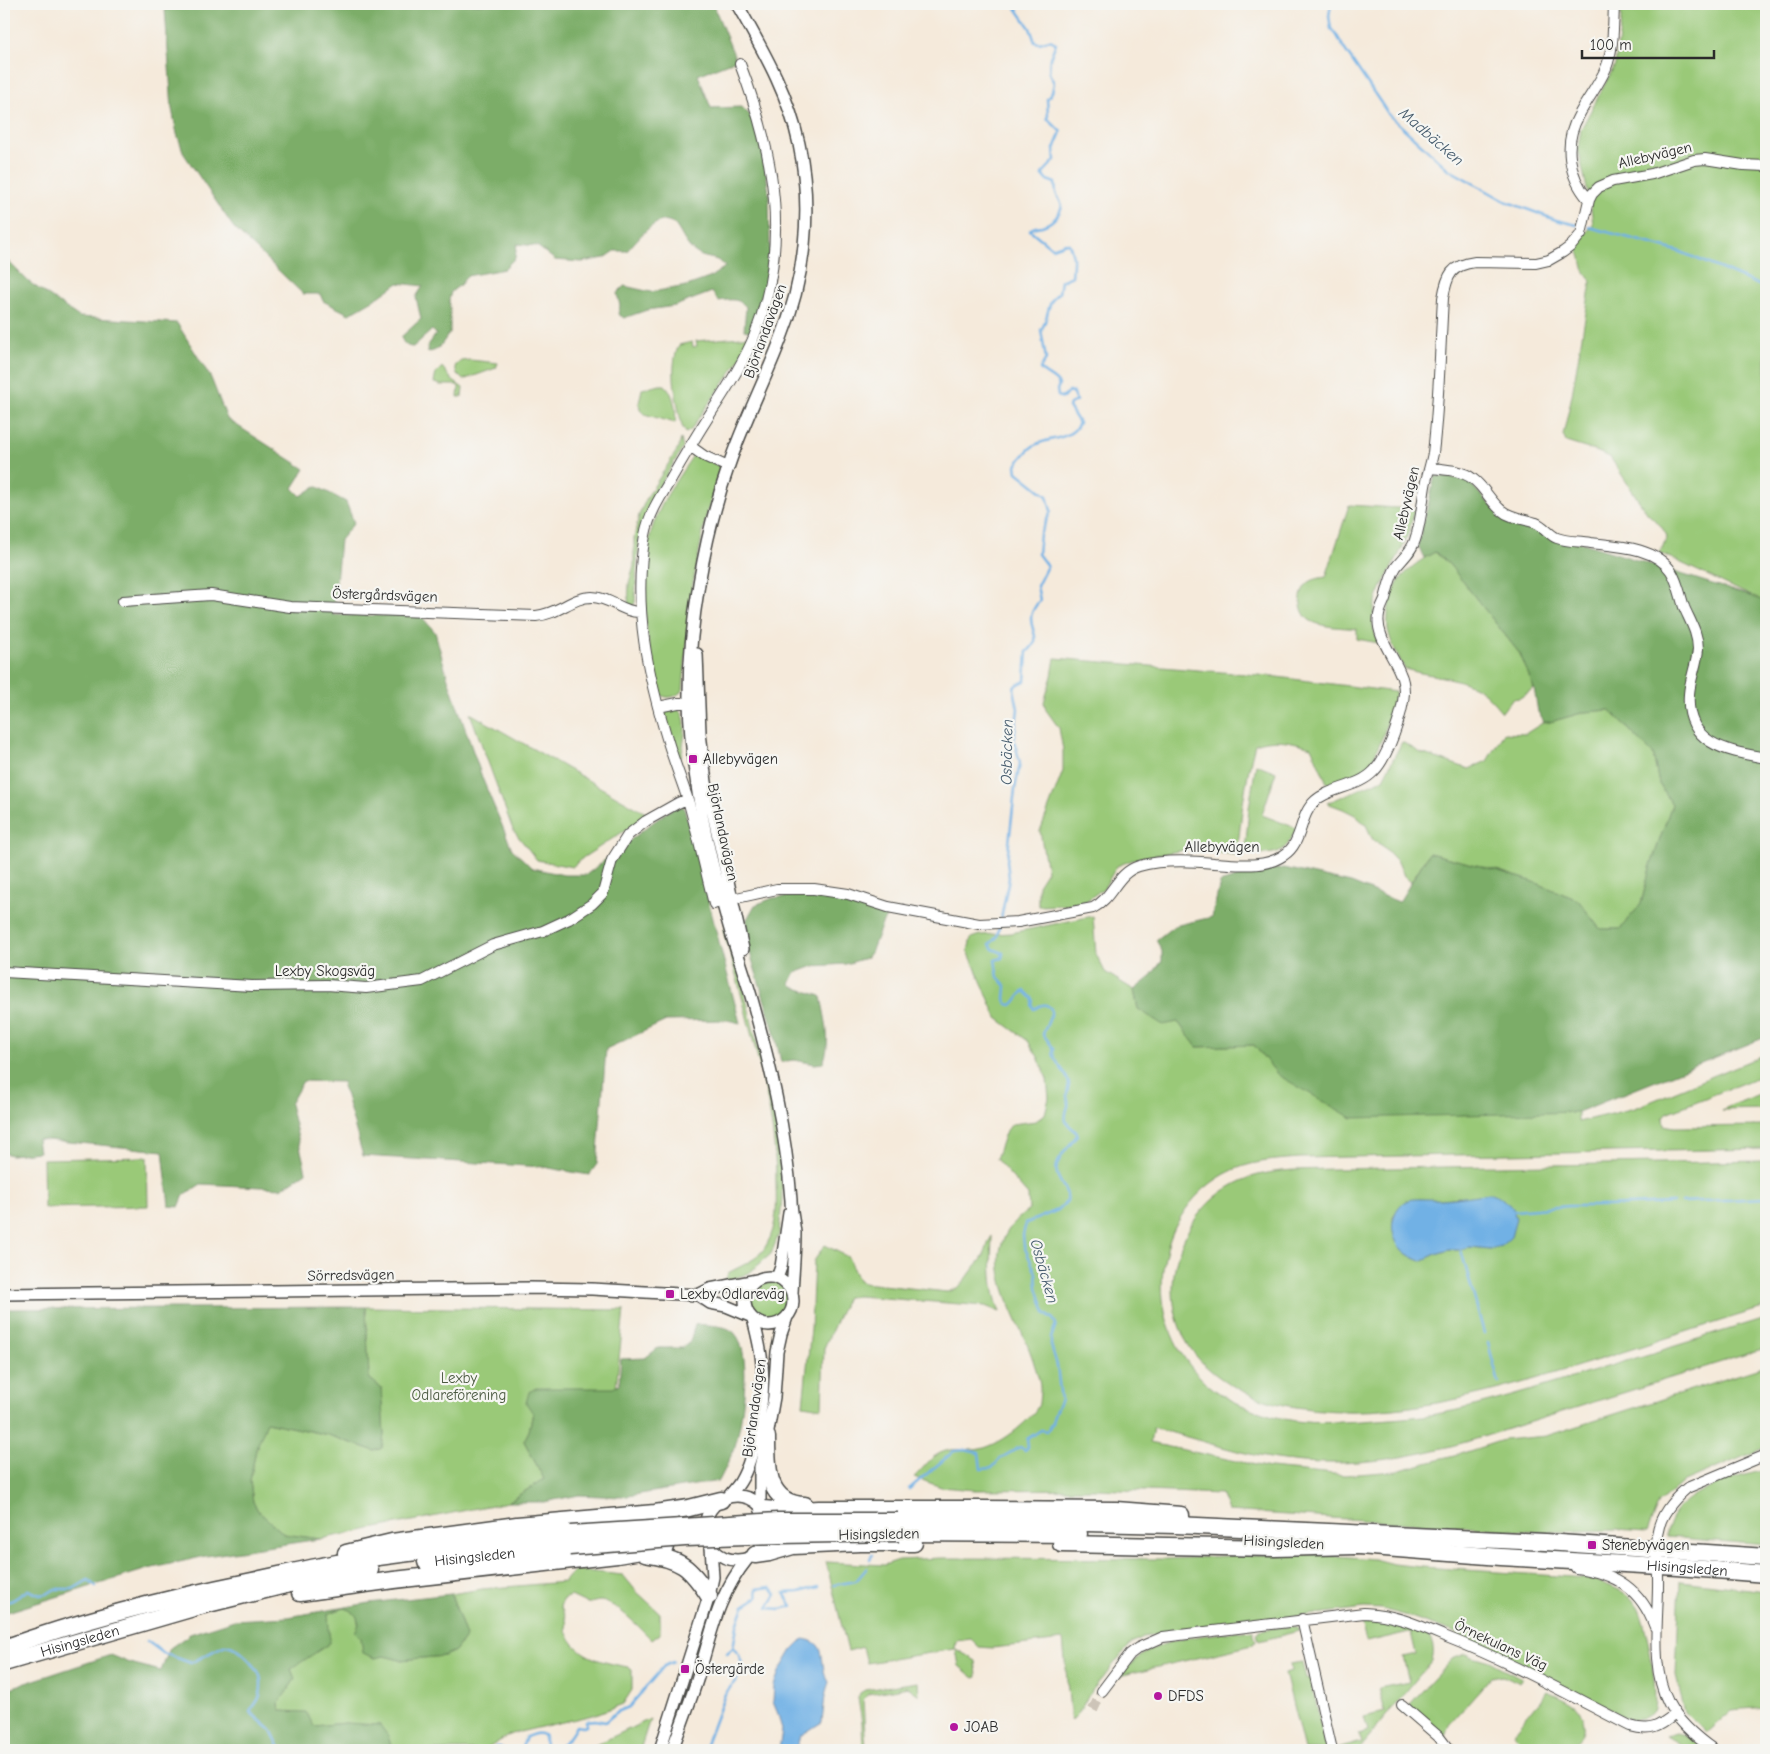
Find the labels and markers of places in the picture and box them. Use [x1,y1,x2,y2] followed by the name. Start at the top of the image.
[703,750,778,768] place label: Allebyvägen
[687,753,699,765] marker: Allebyvägen
[680,1285,785,1303] place label: Lexby Odlareväg
[664,1288,676,1300] marker: Lexby Odlareväg
[1602,1536,1690,1554] place label: Stenebyvägen
[1586,1539,1598,1551] marker: Stenebyvägen
[695,1660,765,1678] place label: Östergärde
[679,1663,691,1675] marker: Östergärde
[1168,1687,1204,1705] place label: DFDS
[1152,1690,1164,1702] marker: DFDS
[964,1718,999,1736] place label: JOAB
[948,1721,960,1733] marker: JOAB

